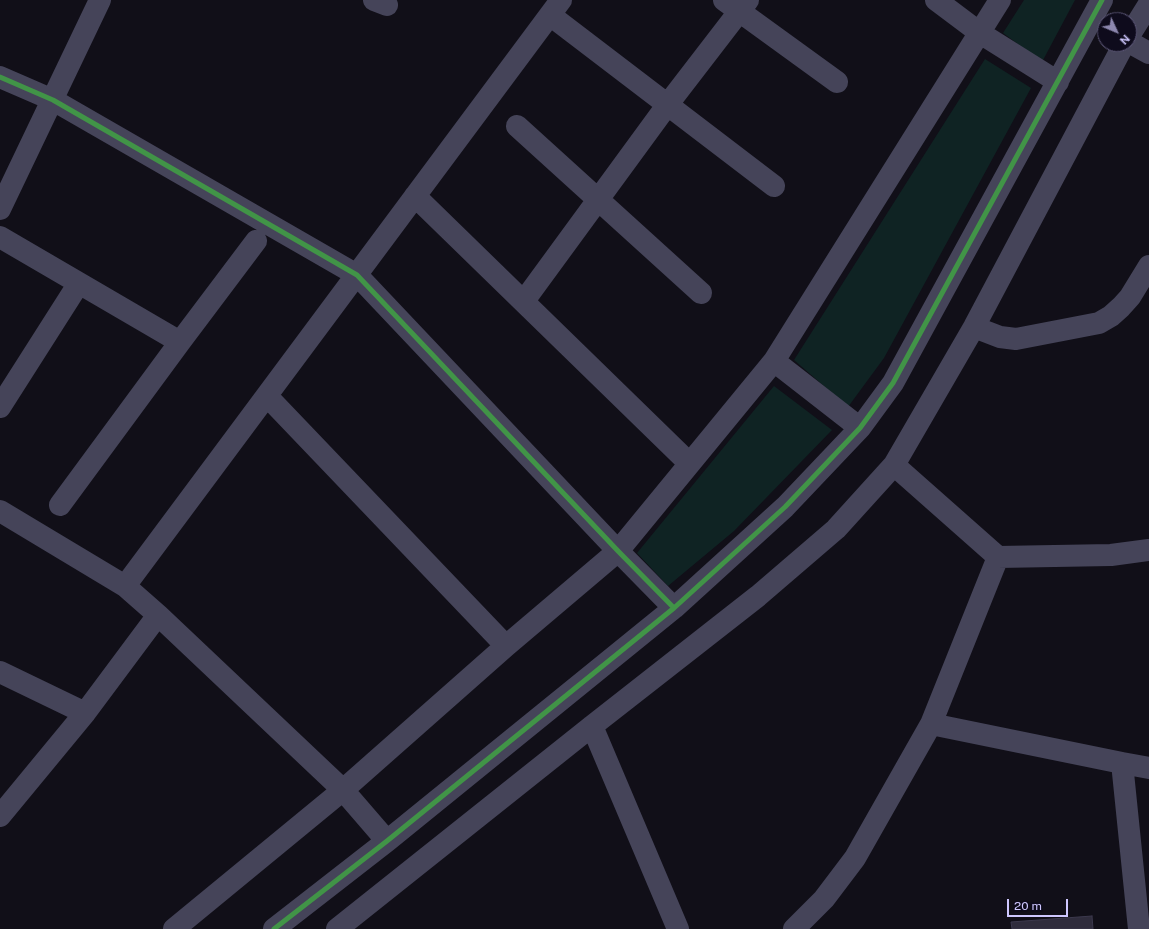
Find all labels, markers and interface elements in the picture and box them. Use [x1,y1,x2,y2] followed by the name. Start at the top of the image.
[1097,12,1137,52] north arrow
[1118,32,1132,47] text: N
[1009,891,1070,917] scale bar
[1014,899,1042,913] text: 20 m

